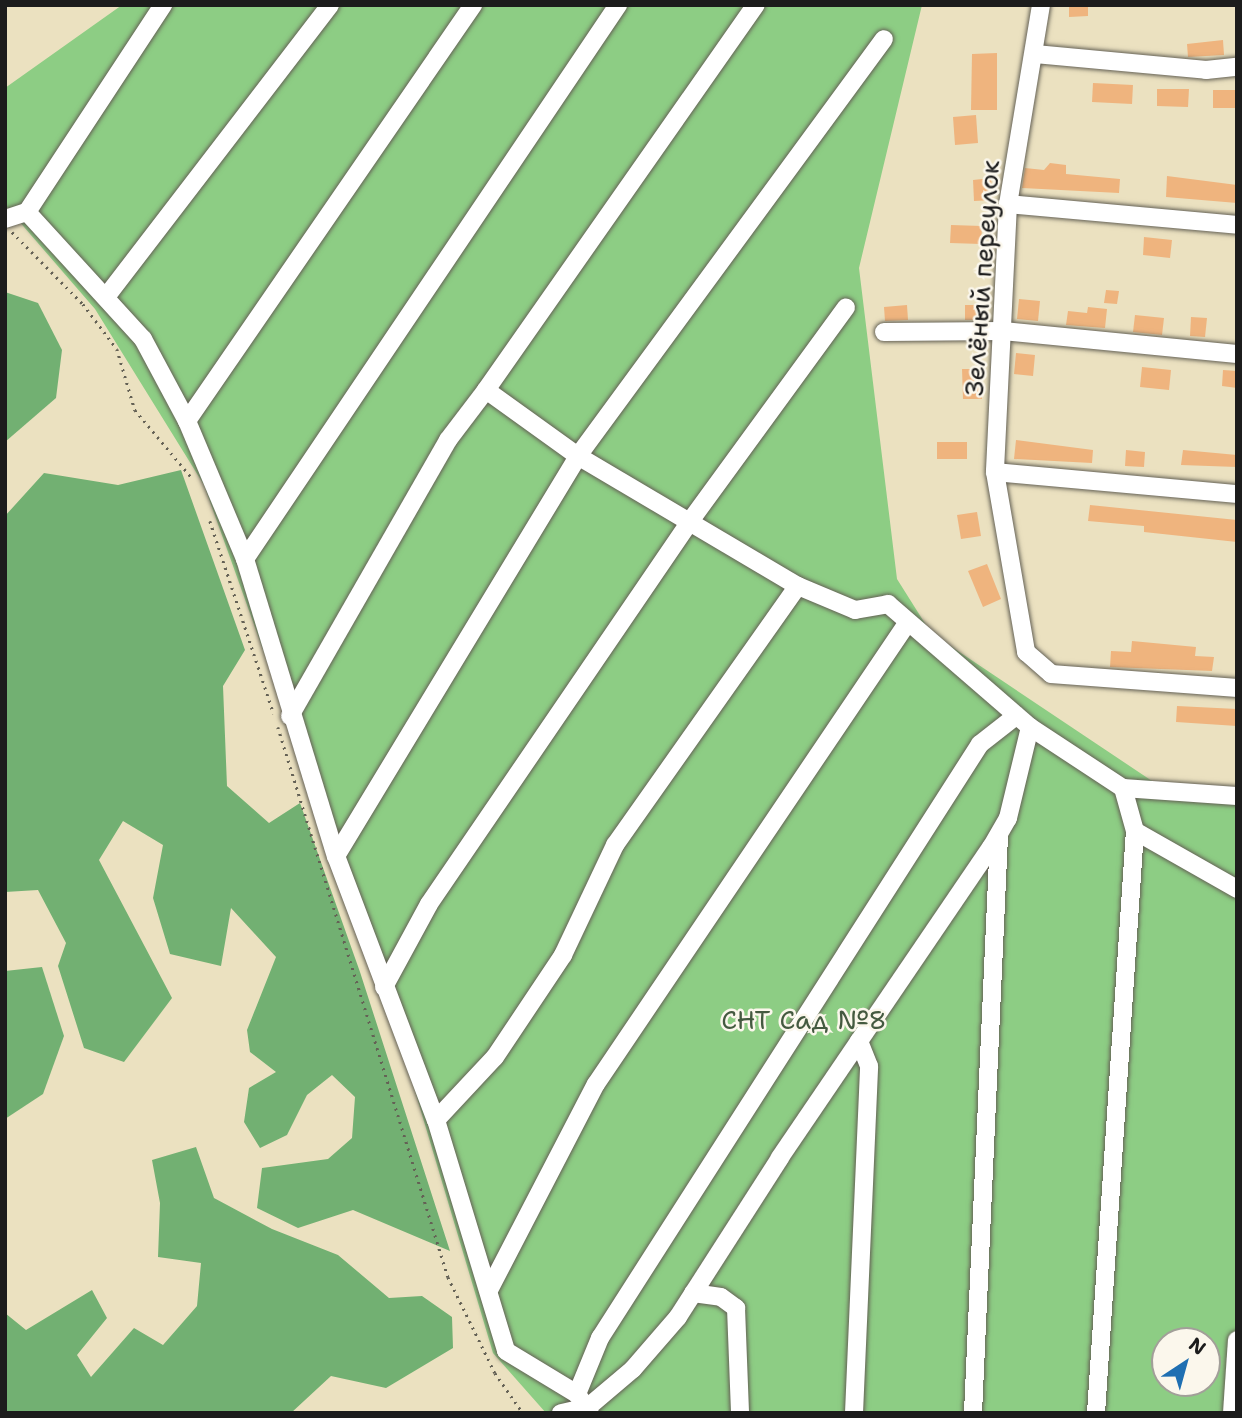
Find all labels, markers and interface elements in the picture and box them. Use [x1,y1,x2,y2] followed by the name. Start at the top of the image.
[958,159,1006,397] street label: Зелёный переулок
[721,1004,887,1036] park label: СНТ Сад №8
[1151,1327,1221,1397] north arrow
[1184,1332,1211,1361] text: N

